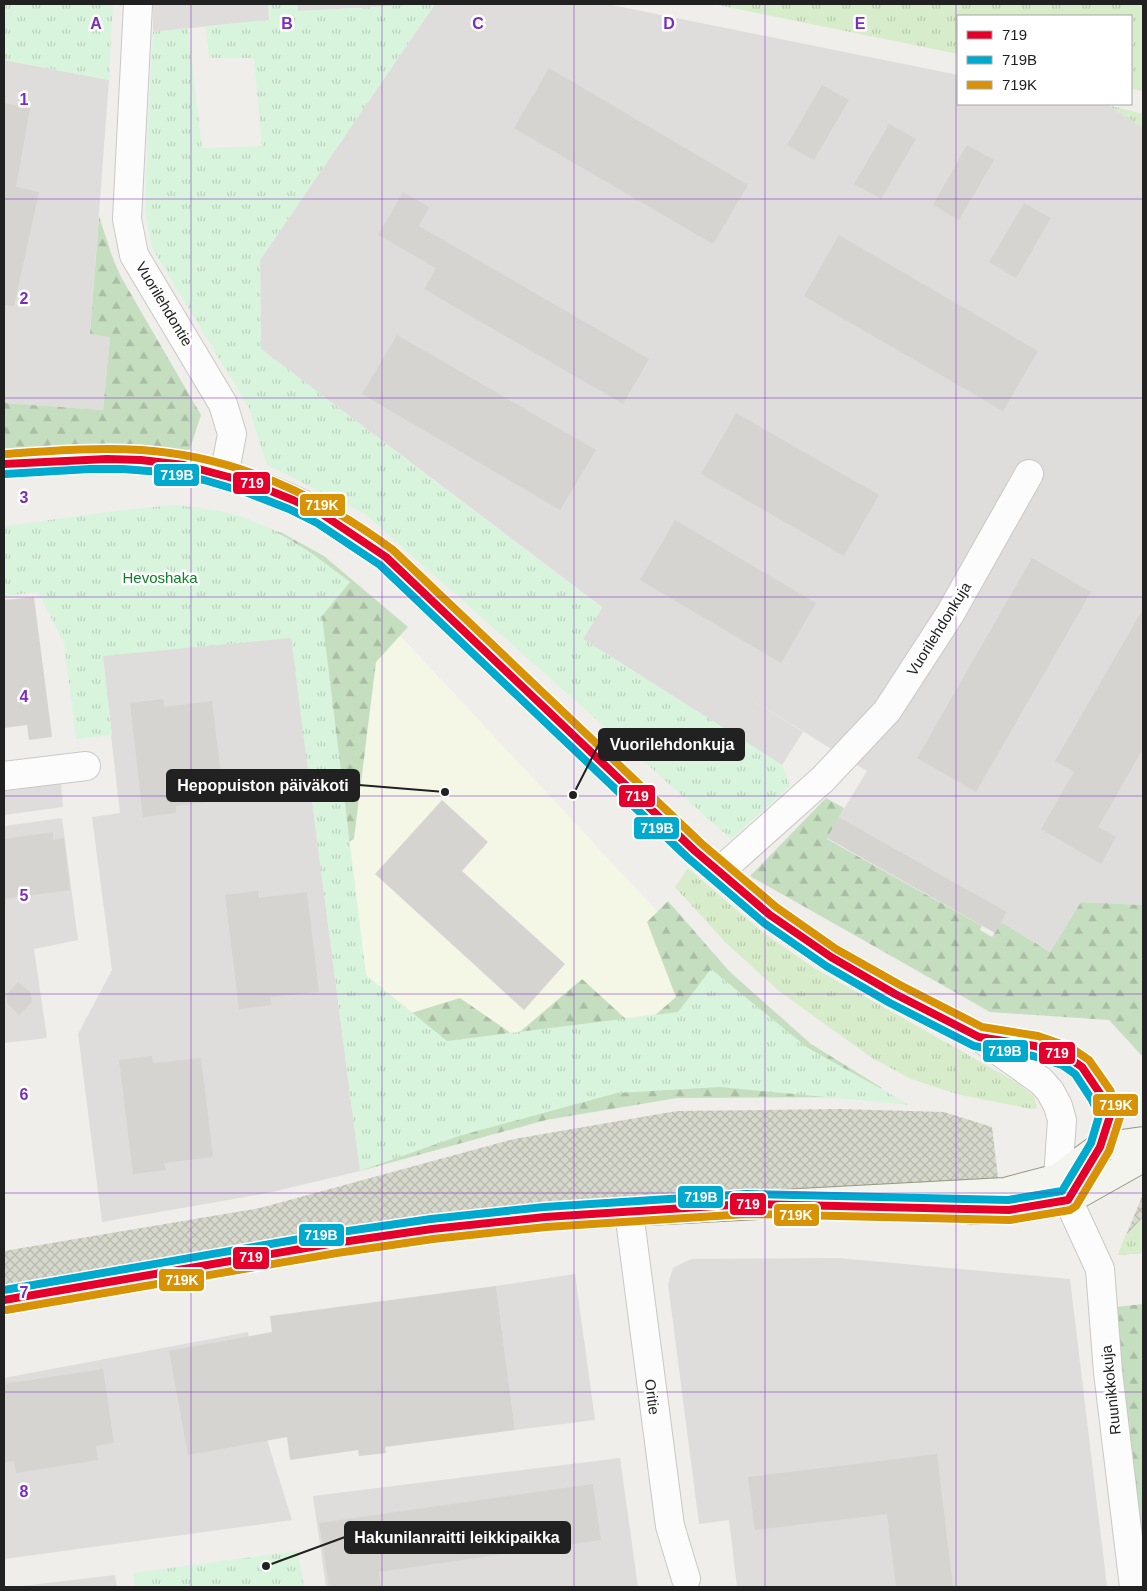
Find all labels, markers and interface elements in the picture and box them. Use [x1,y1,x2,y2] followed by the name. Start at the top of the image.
[90,15,102,32] text: A
[281,15,293,32] text: B
[472,15,484,32] text: C
[663,15,675,32] text: D
[855,15,866,32] text: E
[957,15,1132,105] legend
[1002,26,1027,43] text: 719
[1002,51,1037,68] text: 719B
[1002,76,1037,93] text: 719K
[20,91,29,108] text: 1
[133,258,196,349] street label: Vuorilehdontie
[20,290,29,307] text: 2
[153,463,200,487] line badge: 719B
[160,467,194,483] text: 719B
[232,471,271,495] line badge: 719
[240,475,264,491] text: 719
[20,489,29,506] text: 3
[299,493,346,517] line badge: 719K
[305,497,339,513] text: 719K
[122,569,198,586] park label: Hevoshaka
[903,578,974,679] street label: Vuorilehdonkuja
[20,688,29,705] text: 4
[599,729,744,760] callout: Vuorilehdonkuja
[610,736,734,753] text: Vuorilehdonkuja
[167,770,359,801] callout: Hepopuiston päiväkoti
[177,777,349,794] text: Hepopuiston päiväkoti
[618,784,656,808] line badge: 719
[625,788,649,804] text: 719
[633,816,680,840] line badge: 719B
[640,820,674,836] text: 719B
[20,887,29,904] text: 5
[982,1039,1029,1063] line badge: 719B
[1038,1041,1076,1065] line badge: 719
[988,1043,1022,1059] text: 719B
[1045,1045,1069,1061] text: 719
[20,1086,29,1103] text: 6
[1092,1093,1139,1117] line badge: 719K
[1099,1097,1133,1113] text: 719K
[677,1185,724,1209] line badge: 719B
[684,1189,718,1205] text: 719B
[729,1192,767,1216] line badge: 719
[736,1196,760,1212] text: 719
[773,1203,820,1227] line badge: 719K
[779,1207,813,1223] text: 719K
[298,1223,345,1247] line badge: 719B
[304,1227,338,1243] text: 719B
[232,1246,270,1270] line badge: 719
[239,1249,263,1265] text: 719
[158,1268,205,1292] line badge: 719K
[165,1272,199,1288] text: 719K
[20,1284,29,1301] text: 7
[1097,1344,1124,1436] street label: Ruunikkokuja
[642,1378,663,1416] street label: Oritie
[20,1483,29,1500] text: 8
[345,1522,570,1553] callout: Hakunilanraitti leikkipaikka
[354,1529,560,1546] text: Hakunilanraitti leikkipaikka

